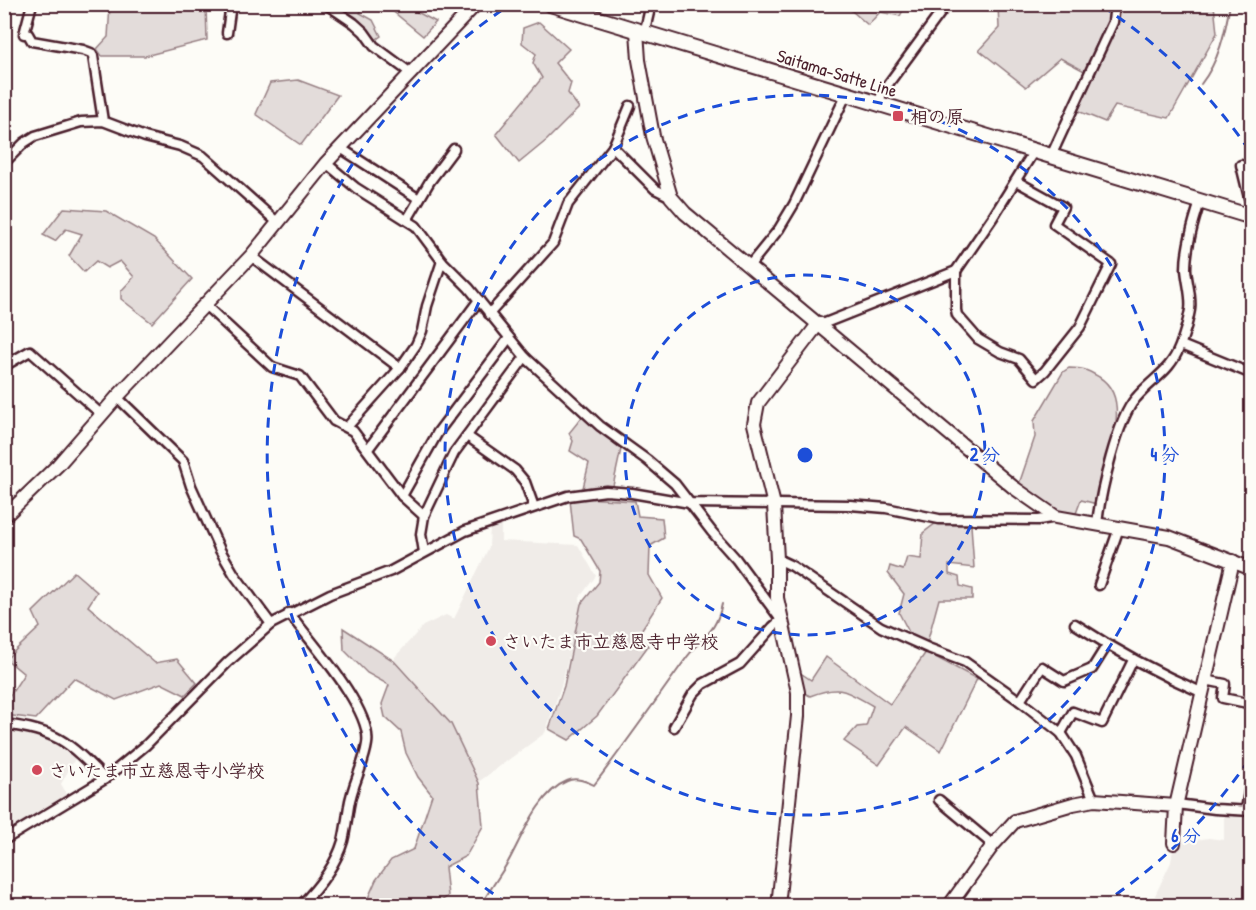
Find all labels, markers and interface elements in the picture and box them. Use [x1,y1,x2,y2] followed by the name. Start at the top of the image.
[774,43,900,103] street label: Saitama-Satte Line
[910,104,964,129] place label: 相の原
[891,109,905,123] marker: 相の原
[970,442,1000,467] text: 2 分
[1151,442,1179,467] text: 4 分
[795,445,815,465] centre of rings
[503,629,719,654] place label: さいたま市立慈恩寺中学校
[484,634,498,648] marker: さいたま市立慈恩寺中学校
[49,758,265,783] place label: さいたま市立慈恩寺小学校
[30,763,44,777] marker: さいたま市立慈恩寺小学校
[1171,823,1201,848] text: 6 分

